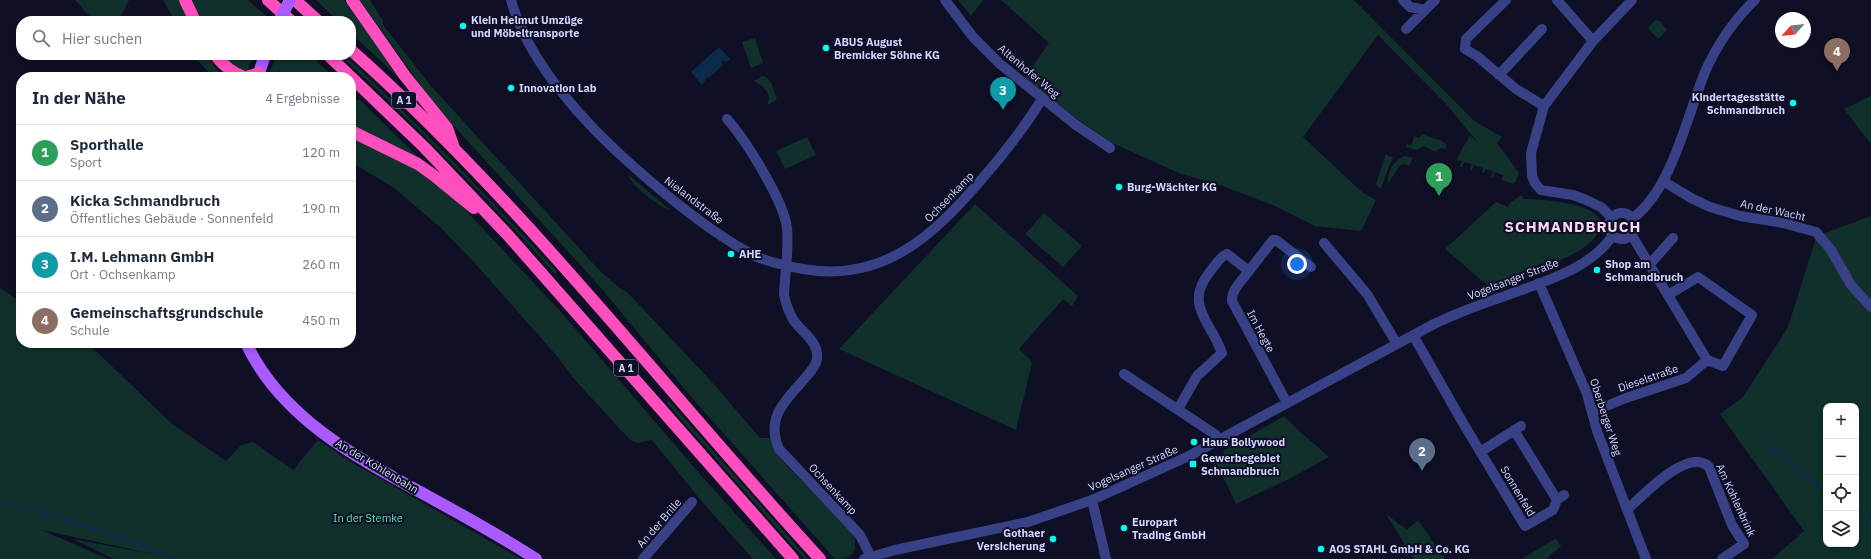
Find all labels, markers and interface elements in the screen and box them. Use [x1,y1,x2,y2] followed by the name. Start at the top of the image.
[1775,12,1811,48] north arrow
[471,13,583,40] place label: Klein Helmut Umzüge und Möbeltransporte
[16,16,356,60] search box
[458,21,468,31] marker: Klein Helmut Umzüge und Möbeltransporte
[30,27,52,49] icon: search
[62,29,142,48] text: Hier suchen
[834,35,940,62] place label: ABUS August Bremicker Söhne KG
[1824,38,1850,71] pin: 4
[995,41,1063,101] street label: Altenhofer Weg
[821,43,831,53] marker: ABUS August Bremicker Söhne KG
[990,77,1016,110] pin: 3
[519,81,597,95] place label: Innovation Lab
[506,83,516,93] marker: Innovation Lab
[32,87,126,109] text: In der Nähe
[265,90,340,107] text: 4 Ergebnisse
[1692,90,1785,117] place label: Kindertagesstätte Schmandbruch
[392,92,416,108] road number: A 1
[1788,98,1798,108] marker: Kindertagesstätte Schmandbruch
[70,135,144,154] text: Sporthalle
[41,144,49,161] text: 1
[302,144,340,161] text: 120 m
[70,154,102,171] text: Sport
[1426,163,1452,196] pin: 1
[921,169,977,225] street label: Ochsenkamp
[662,173,726,227] street label: Nielandstraße
[1127,180,1217,194] place label: Burg-Wächter KG
[1114,182,1124,192] marker: Burg-Wächter KG
[70,191,220,210] text: Kicka Schmandbruch
[1739,196,1807,224] street label: An der Wacht
[41,200,49,217] text: 2
[302,200,340,217] text: 190 m
[70,210,274,227] text: Öffentliches Gebäude · Sonnenfeld
[1505,217,1641,236] district label: SCHMANDBRUCH
[70,247,214,266] text: I.M. Lehmann GmbH
[739,247,761,261] place label: AHE
[726,249,736,259] marker: AHE
[1287,254,1307,274] your location
[1465,255,1561,303] street label: Vogelsanger Straße
[41,256,49,273] text: 3
[302,256,340,273] text: 260 m
[1605,257,1683,284] place label: Shop am Schmandbruch
[1592,265,1602,275] marker: Shop am Schmandbruch
[70,266,176,283] text: Ort · Ochsenkamp
[70,303,263,322] text: Gemeinschaftsgrundschule
[1244,307,1278,355] street label: Im Hegte
[41,312,49,329] text: 4
[302,312,340,329] text: 450 m
[70,322,110,339] text: Schule
[614,360,638,376] road number: A 1
[1616,361,1680,395] street label: Dieselstraße
[1587,377,1625,458] street label: Oberberger Weg
[1823,403,1859,547] map controls
[1823,403,1859,439] button: +
[1202,435,1285,449] place label: Haus Bollywood
[333,436,421,496] street label: An der Kohlenbahn
[1189,437,1199,447] marker: Haus Bollywood
[1409,438,1435,471] pin: 2
[1823,439,1859,475] button: −
[1086,442,1180,494] street label: Vogelsanger Straße
[1201,451,1280,478] place label: Gewerbegebiet Schmandbruch
[1188,459,1198,469] marker: Gewerbegebiet Schmandbruch
[806,461,860,517] street label: Ochsenkamp
[1713,461,1759,539] street label: Am Kohlenbrink
[1498,463,1538,519] street label: Sonnenfeld
[1823,475,1859,511] button: locate
[634,495,684,551] street label: An der Brille
[333,511,403,525] park label: In der Stemke
[1823,511,1859,547] button: layers
[1132,515,1206,542] place label: Europart Trading GmbH
[1119,523,1129,533] marker: Europart Trading GmbH
[977,526,1046,553] place label: Gothaer Versicherung
[1048,534,1058,544] marker: Gothaer Versicherung
[1329,542,1470,556] place label: AOS STAHL GmbH & Co. KG
[1316,544,1326,554] marker: AOS STAHL GmbH & Co. KG

